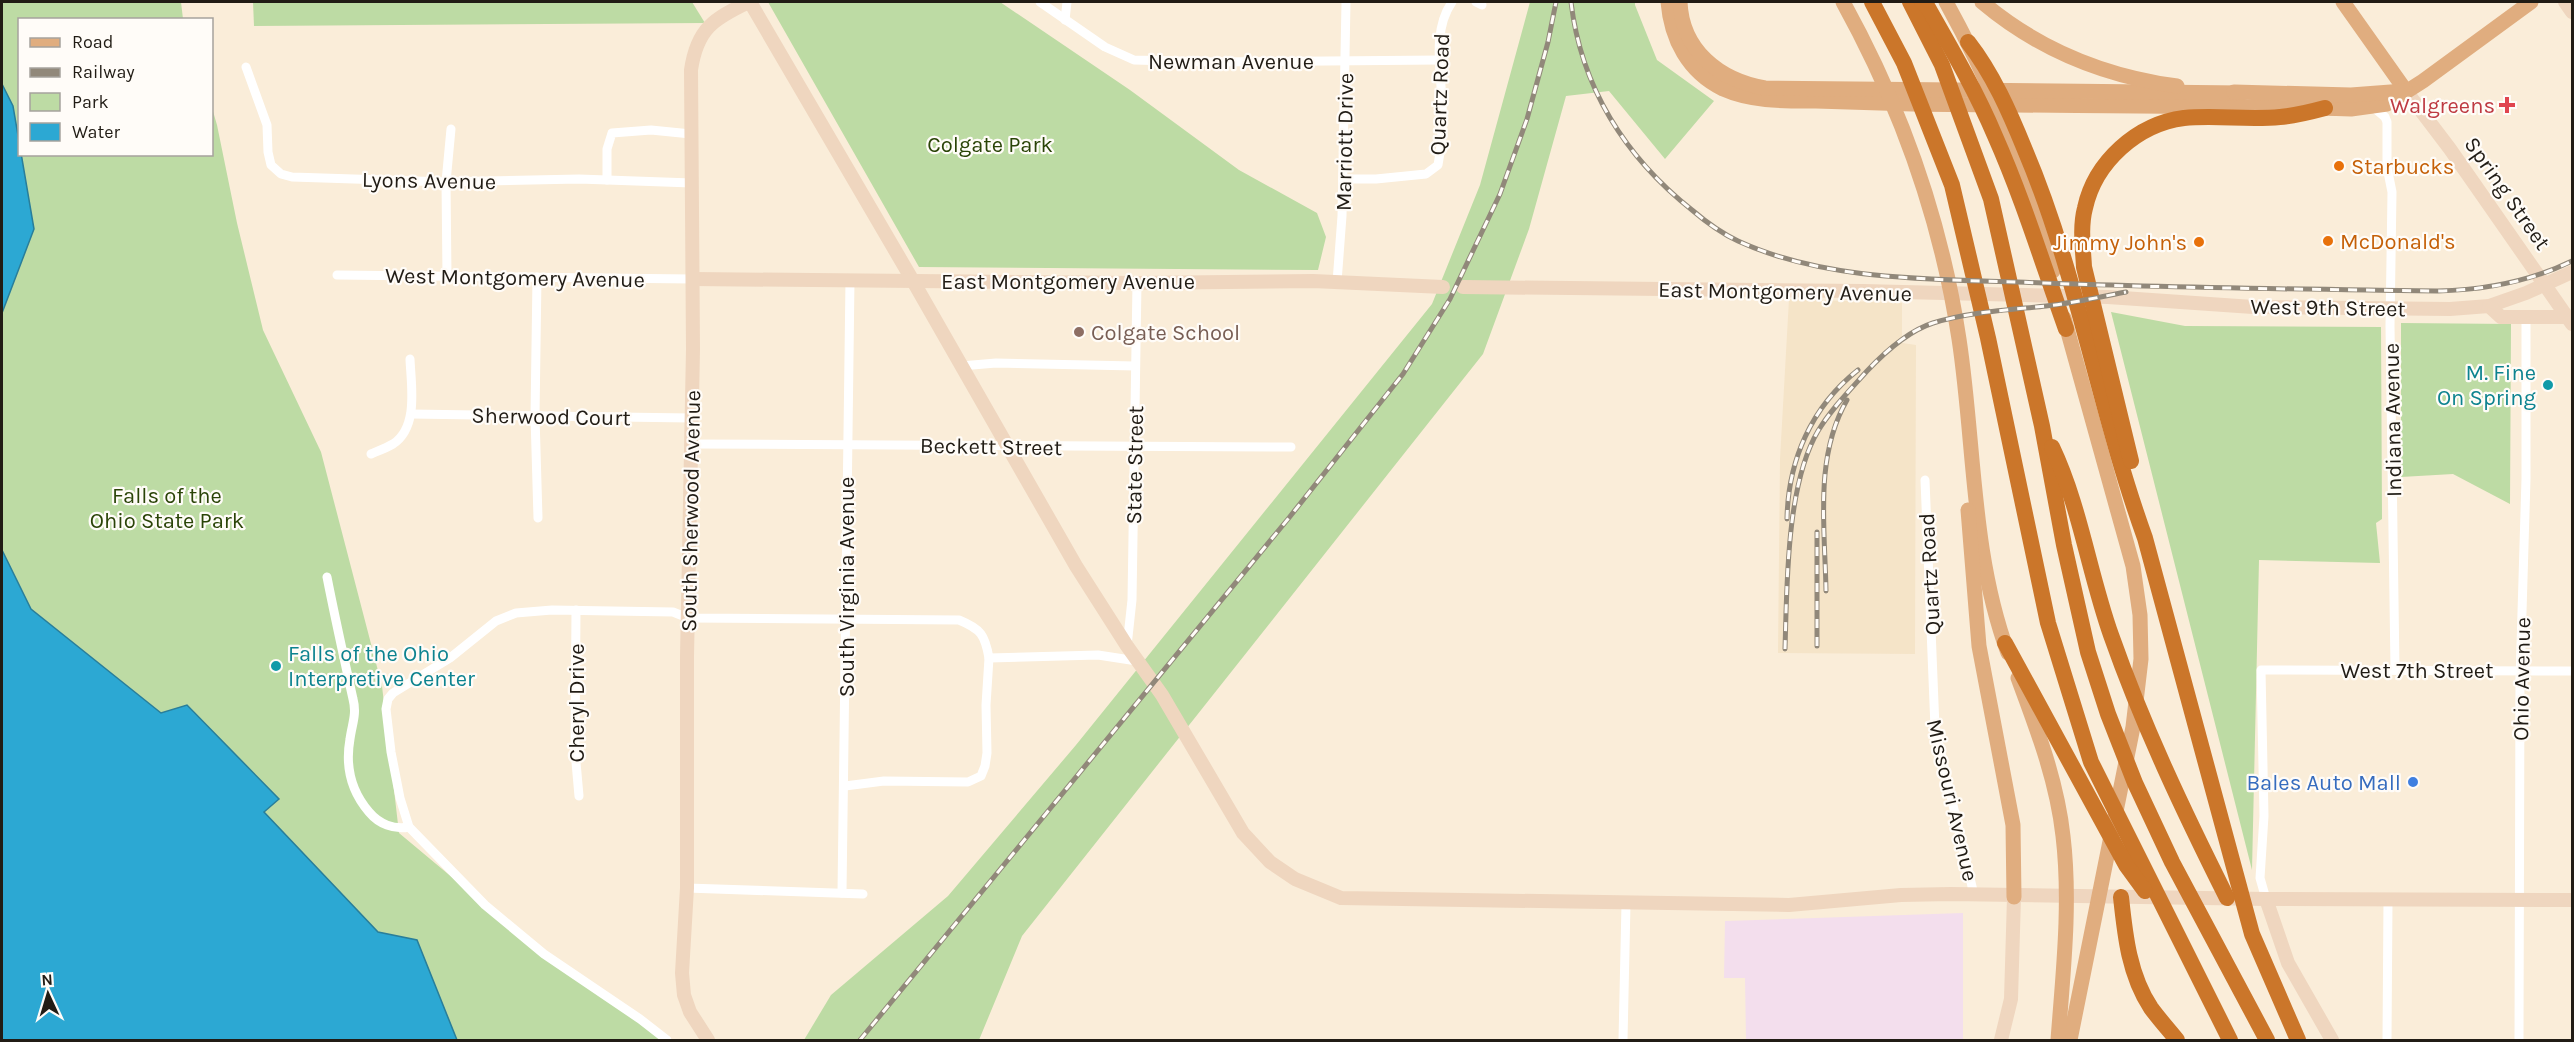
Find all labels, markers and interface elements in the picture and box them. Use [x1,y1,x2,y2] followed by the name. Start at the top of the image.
[18,18,213,156] legend
[72,31,113,53] text: Road
[1425,32,1455,156] street label: Quartz Road
[1148,49,1314,75] street label: Newman Avenue
[72,61,135,83] text: Railway
[1331,73,1359,211] street label: Marriott Drive
[72,91,109,113] text: Park
[2390,93,2495,119] place label: Walgreens
[2500,98,2514,112] marker: Walgreens
[72,121,120,143] text: Water
[927,132,1053,158] park label: Colgate Park
[2459,132,2556,255] street label: Spring Street
[2351,154,2454,180] place label: Starbucks
[2332,159,2346,173] marker: Starbucks
[362,167,496,195] street label: Lyons Avenue
[2340,229,2456,255] place label: McDonald's
[2053,230,2187,256] place label: Jimmy John's
[2321,234,2335,248] marker: McDonald's
[2192,235,2206,249] marker: Jimmy John's
[385,263,645,293] street label: West Montgomery Avenue
[941,269,1195,295] street label: East Montgomery Avenue
[1658,277,1912,307] street label: East Montgomery Avenue
[2250,294,2406,322] street label: West 9th Street
[1091,320,1240,346] place label: Colgate School
[1072,325,1086,339] marker: Colgate School
[2379,343,2407,497] street label: Indiana Avenue
[2437,360,2537,411] place label: M. Fine On Spring
[2541,378,2555,392] marker: M. Fine On Spring
[676,390,706,632] street label: South Sherwood Avenue
[471,403,631,431] street label: Sherwood Court
[1121,405,1149,525] street label: State Street
[920,433,1062,461] street label: Beckett Street
[834,477,860,697] street label: South Virginia Avenue
[90,483,244,534] park label: Falls of the Ohio State Park
[1914,512,1946,636] street label: Quartz Road
[2508,617,2536,741] street label: Ohio Avenue
[288,641,475,692] place label: Falls of the Ohio Interpretive Center
[564,643,590,763] street label: Cheryl Drive
[2341,658,2493,684] street label: West 7th Street
[269,659,283,673] marker: Falls of the Ohio Interpretive Center
[1921,717,1983,884] street label: Missouri Avenue
[2246,770,2401,796] place label: Bales Auto Mall
[2406,775,2420,789] marker: Bales Auto Mall
[18,964,78,1024] north arrow
[41,970,53,989] text: N

